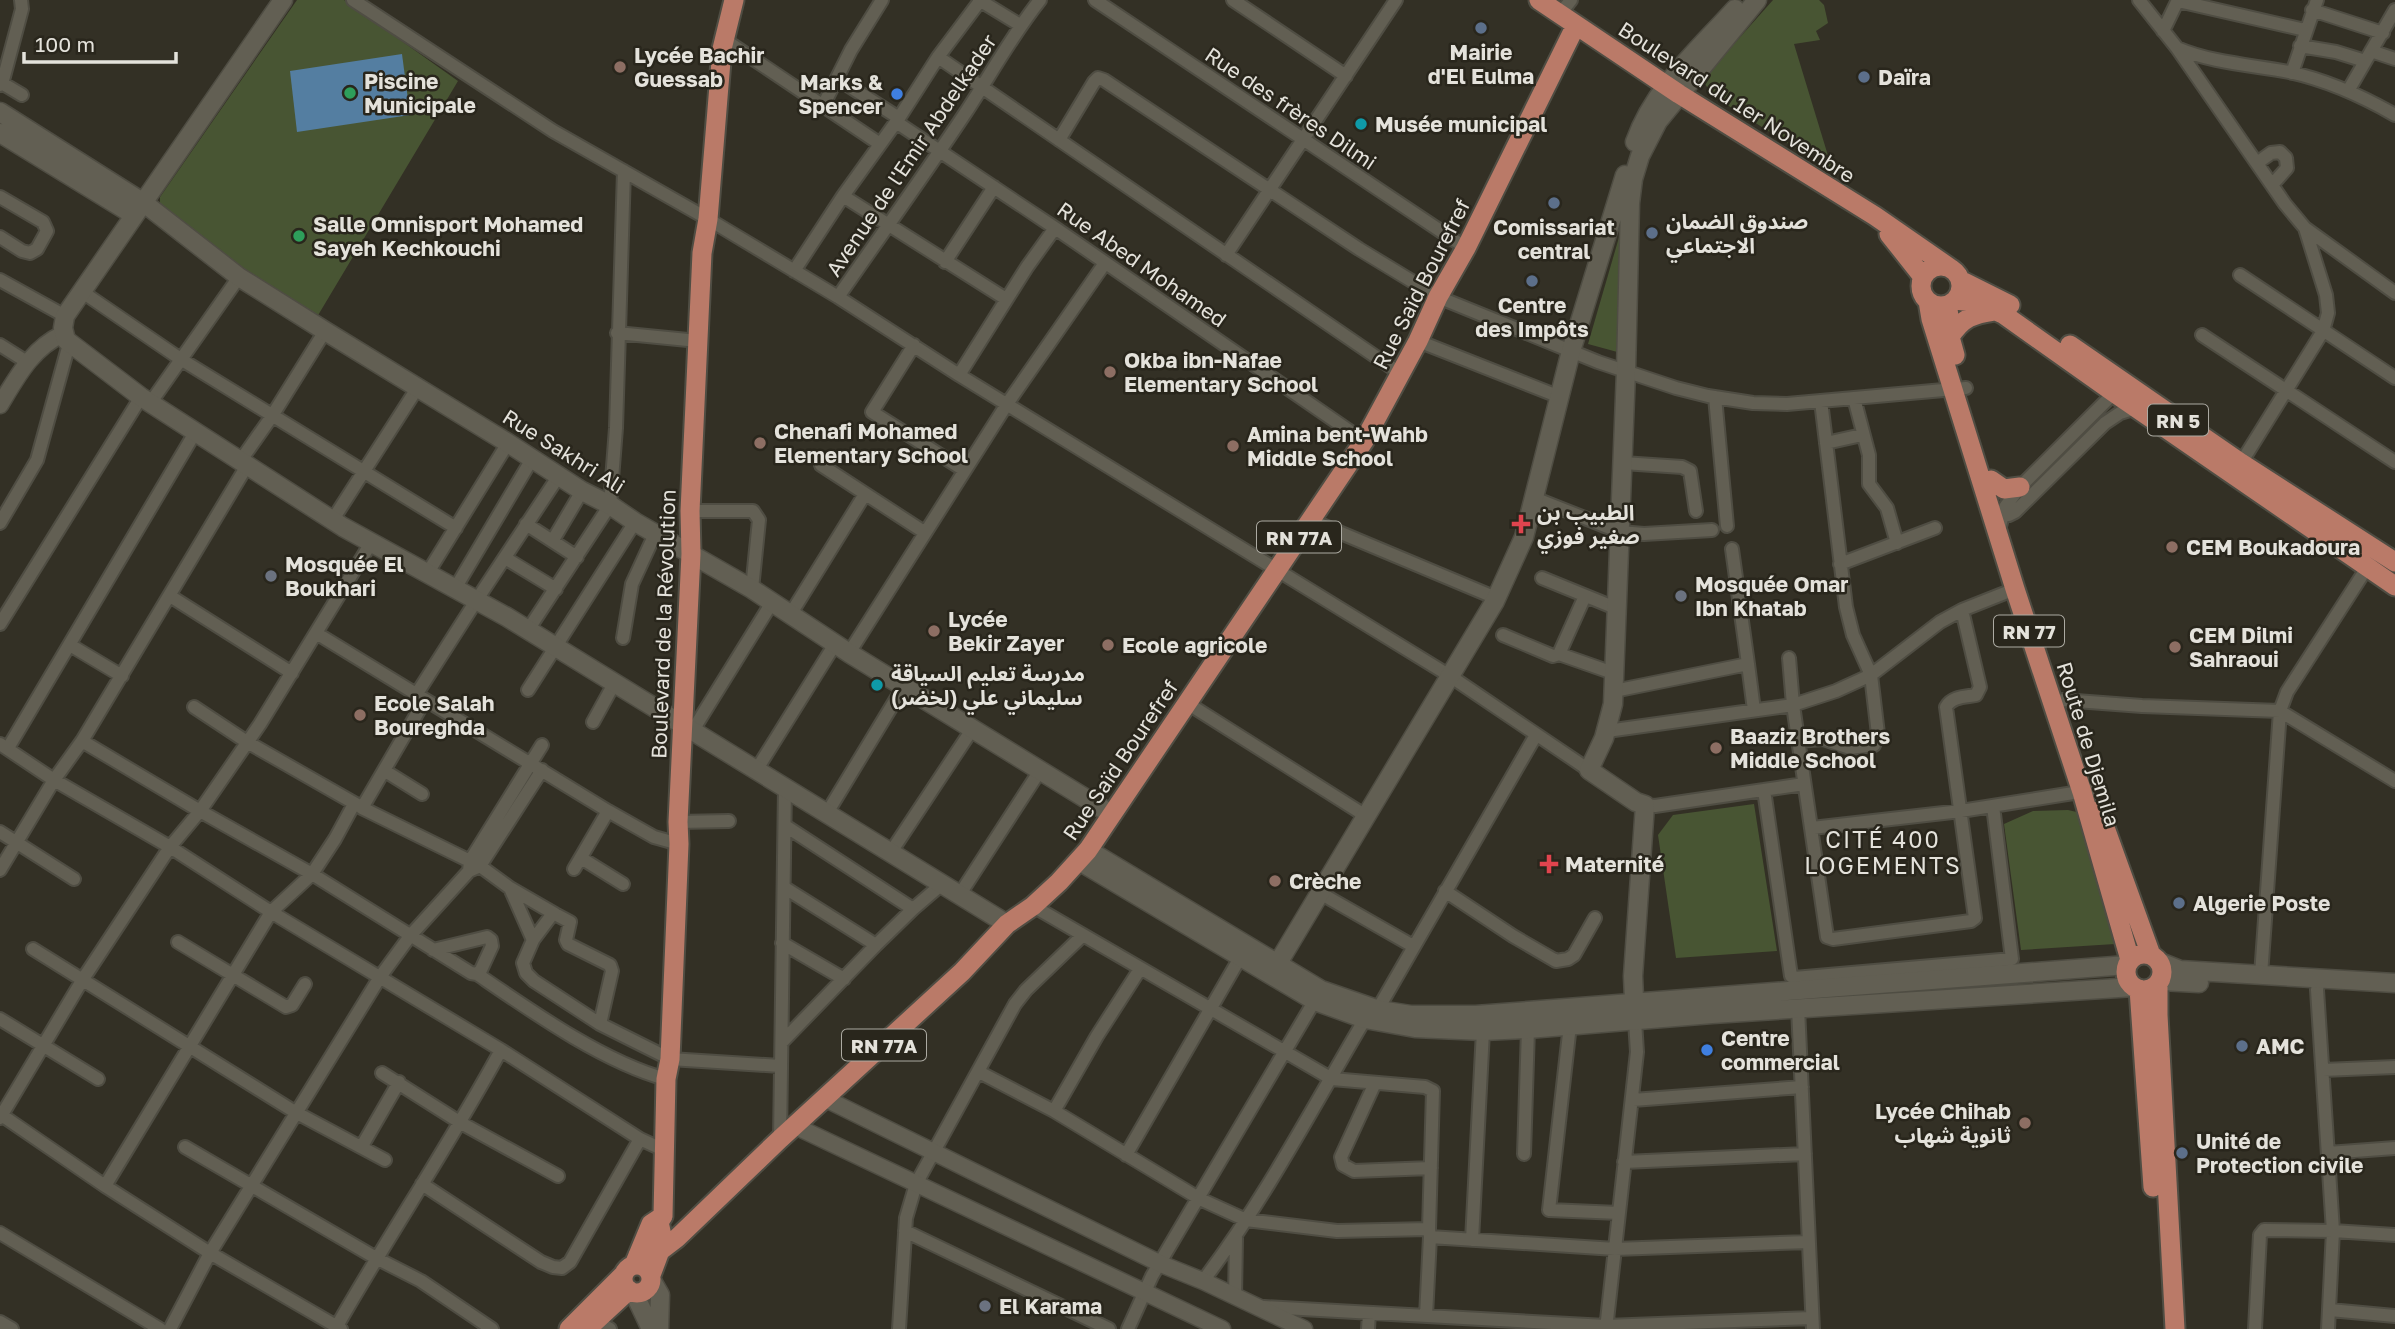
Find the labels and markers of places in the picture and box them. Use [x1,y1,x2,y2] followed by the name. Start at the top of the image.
[1473,20,1489,36] marker: Mairie d'El Eulma
[1428,39,1534,89] place label: Mairie d'El Eulma
[634,42,765,92] place label: Lycée Bachir Guessab
[612,59,628,75] marker: Lycée Bachir Guessab
[1878,64,1931,90] place label: Daïra
[364,68,476,118] place label: Piscine Municipale
[798,69,883,119] place label: Marks & Spencer
[1856,69,1872,85] marker: Daïra
[342,85,358,101] marker: Piscine Municipale
[889,86,905,102] marker: Marks & Spencer
[1375,111,1547,137] place label: Musée municipal
[1353,116,1369,132] marker: Musée municipal
[1546,195,1562,211] marker: Comissariat central
[1666,208,1808,263] place label: صندوق الضمان الاجتماعي
[313,211,583,261] place label: Salle Omnisport Mohamed Sayeh Kechkouchi
[1493,214,1615,264] place label: Comissariat central
[1644,225,1660,241] marker: صندوق الضمان الاجتماعي
[291,228,307,244] marker: Salle Omnisport Mohamed Sayeh Kechkouchi
[1524,273,1540,289] marker: Centre des Impôts
[1475,292,1589,342] place label: Centre des Impôts
[1124,347,1318,397] place label: Okba ibn-Nafae Elementary School
[1102,364,1118,380] marker: Okba ibn-Nafae Elementary School
[774,418,968,468] place label: Chenafi Mohamed Elementary School
[1247,421,1428,471] place label: Amina bent-Wahb Middle School
[752,435,768,451] marker: Chenafi Mohamed Elementary School
[1225,438,1241,454] marker: Amina bent-Wahb Middle School
[1537,499,1640,554] place label: الطبيب بن صغير فوزي
[1511,514,1531,534] marker: الطبيب بن صغير فوزي
[2186,534,2360,560] place label: CEM Boukadoura
[2164,539,2180,555] marker: CEM Boukadoura
[285,551,404,601] place label: Mosquée El Boukhari
[263,568,279,584] marker: Mosquée El Boukhari
[1695,571,1848,621] place label: Mosquée Omar Ibn Khatab
[1673,588,1689,604] marker: Mosquée Omar Ibn Khatab
[948,606,1064,656] place label: Lycée Bekir Zayer
[2189,622,2293,672] place label: CEM Dilmi Sahraoui
[926,623,942,639] marker: Lycée Bekir Zayer
[1122,632,1267,658] place label: Ecole agricole
[1100,637,1116,653] marker: Ecole agricole
[2167,639,2183,655] marker: CEM Dilmi Sahraoui
[891,660,1085,715] place label: مدرسة تعليم السياقة سليماني علي (لخضر)
[869,677,885,693] marker: مدرسة تعليم السياقة سليماني علي (لخضر)
[374,690,494,740] place label: Ecole Salah Boureghda
[352,707,368,723] marker: Ecole Salah Boureghda
[1730,723,1890,773] place label: Baaziz Brothers Middle School
[1708,740,1724,756] marker: Baaziz Brothers Middle School
[1565,851,1664,877] place label: Maternité
[1539,854,1559,874] marker: Maternité
[1289,868,1361,894] place label: Crèche
[1267,873,1283,889] marker: Crèche
[2193,890,2330,916] place label: Algerie Poste
[2171,895,2187,911] marker: Algerie Poste
[1721,1025,1840,1075] place label: Centre commercial
[2256,1033,2305,1059] place label: AMC
[2234,1038,2250,1054] marker: AMC
[1699,1042,1715,1058] marker: Centre commercial
[1875,1098,2011,1148] place label: Lycée Chihab ثانوية شهاب
[2017,1115,2033,1131] marker: Lycée Chihab ثانوية شهاب
[2196,1128,2364,1178] place label: Unité de Protection civile
[2174,1145,2190,1161] marker: Unité de Protection civile
[999,1293,1102,1319] place label: El Karama
[977,1298,993,1314] marker: El Karama

